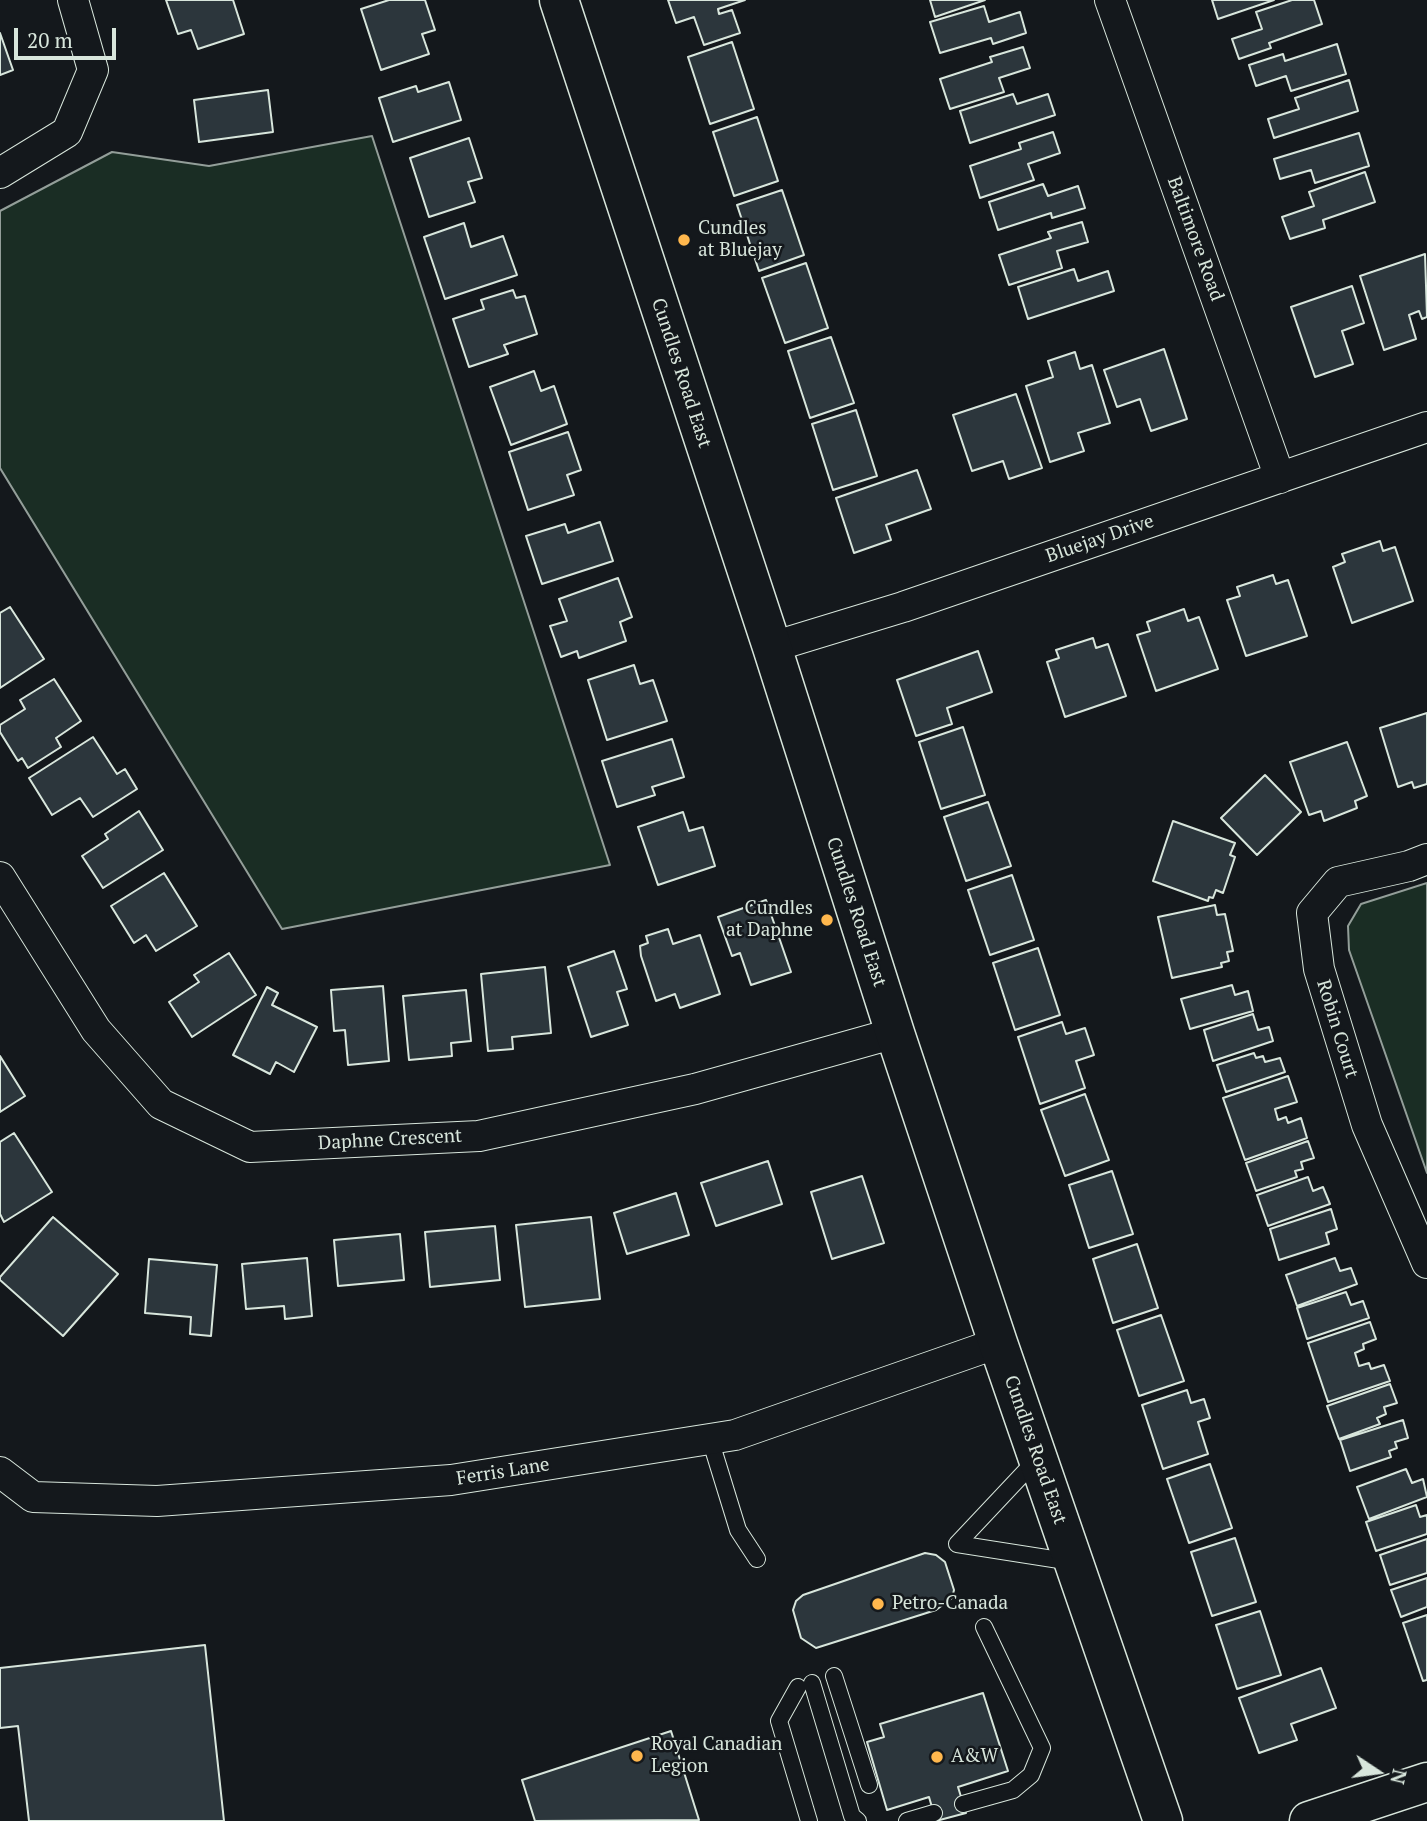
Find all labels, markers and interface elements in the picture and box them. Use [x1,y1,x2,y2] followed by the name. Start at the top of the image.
[18,14,119,58] scale bar
[27,26,73,54] text: 20 m
[1162,174,1228,304] street label: Baltimore Road
[698,218,782,262] place label: Cundles at Bluejay
[676,232,692,248] marker: Cundles at Bluejay
[646,295,716,451] street label: Cundles Road East
[1043,510,1157,568] street label: Bluejay Drive
[821,834,891,990] street label: Cundles Road East
[726,898,813,942] place label: Cundles at Daphne
[819,912,835,928] marker: Cundles at Daphne
[1311,977,1363,1081] street label: Robin Court
[317,1125,463,1155] street label: Daphne Crescent
[999,1373,1071,1527] street label: Cundles Road East
[455,1453,551,1491] street label: Ferris Lane
[892,1593,1008,1615] place label: Petro-Canada
[870,1596,886,1612] marker: Petro-Canada
[651,1734,782,1778] place label: Royal Canadian Legion
[1343,1737,1413,1807] north arrow
[951,1746,998,1768] place label: A&W
[629,1748,645,1764] marker: Royal Canadian Legion
[929,1749,945,1765] marker: A&W
[1385,1767,1413,1787] text: N

